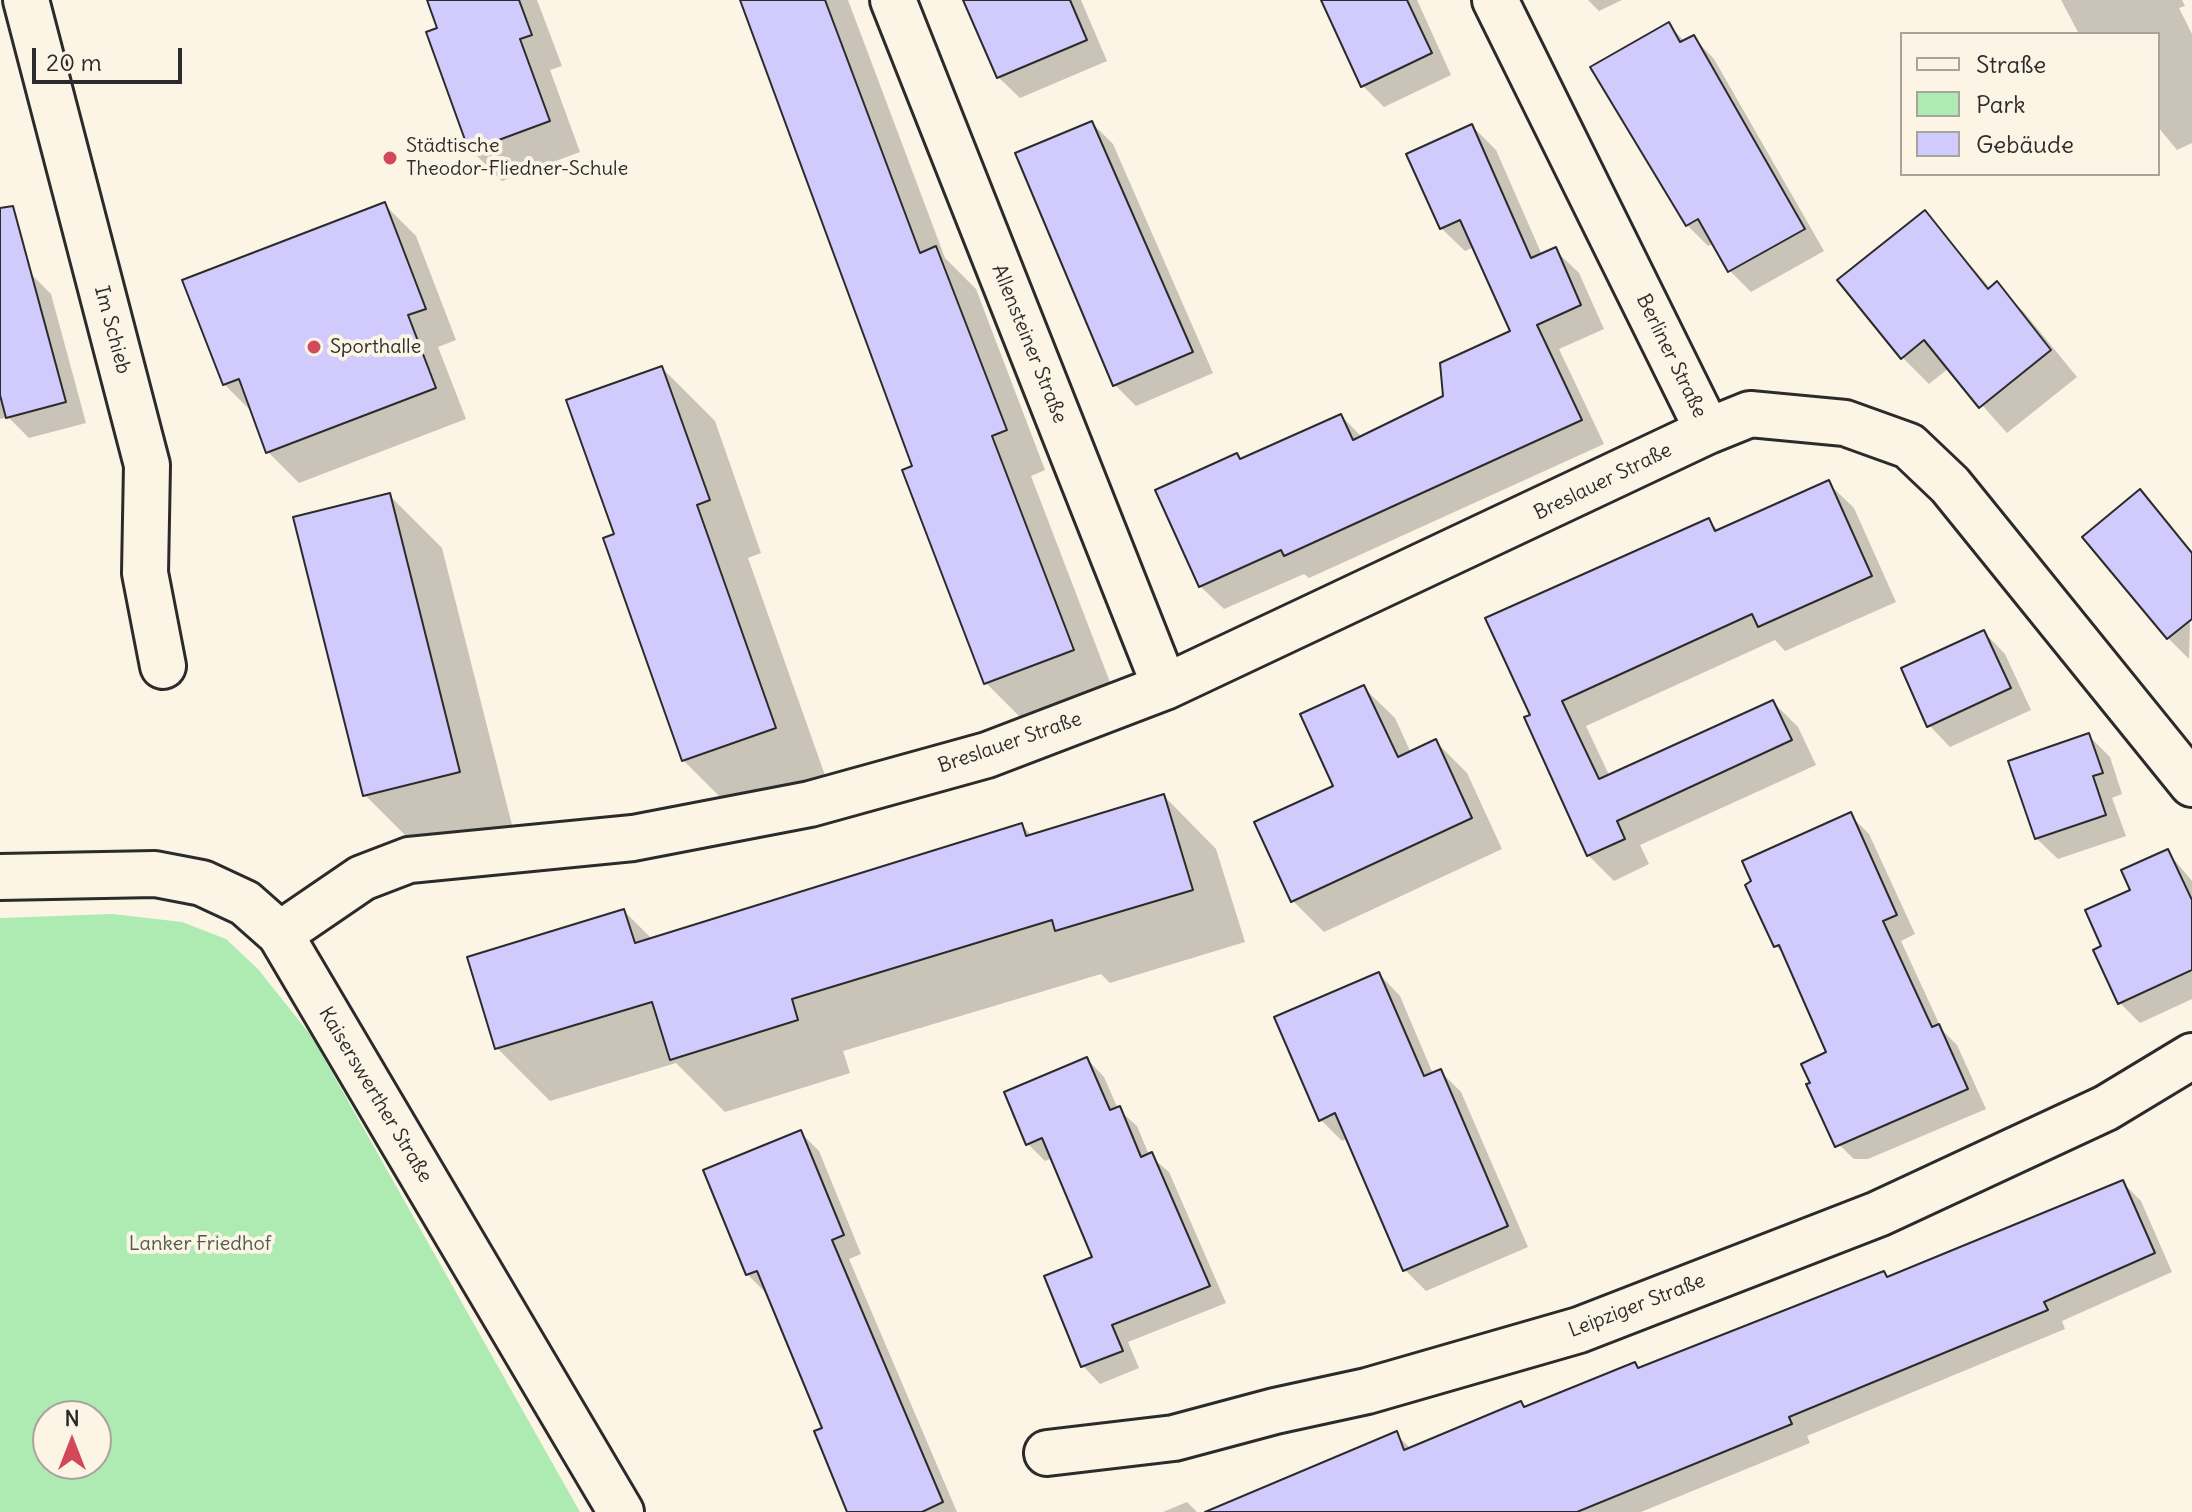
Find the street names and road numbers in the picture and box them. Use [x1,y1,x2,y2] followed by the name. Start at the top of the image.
[986,261,1072,427] street label: Allensteiner Straße
[89,283,135,377] street label: Im Schieb
[1631,290,1711,422] street label: Berliner Straße
[1530,438,1676,526] street label: Breslauer Straße
[935,707,1085,779] street label: Breslauer Straße
[313,1003,437,1187] street label: Kaiserswerther Straße
[1565,1269,1709,1343] street label: Leipziger Straße

